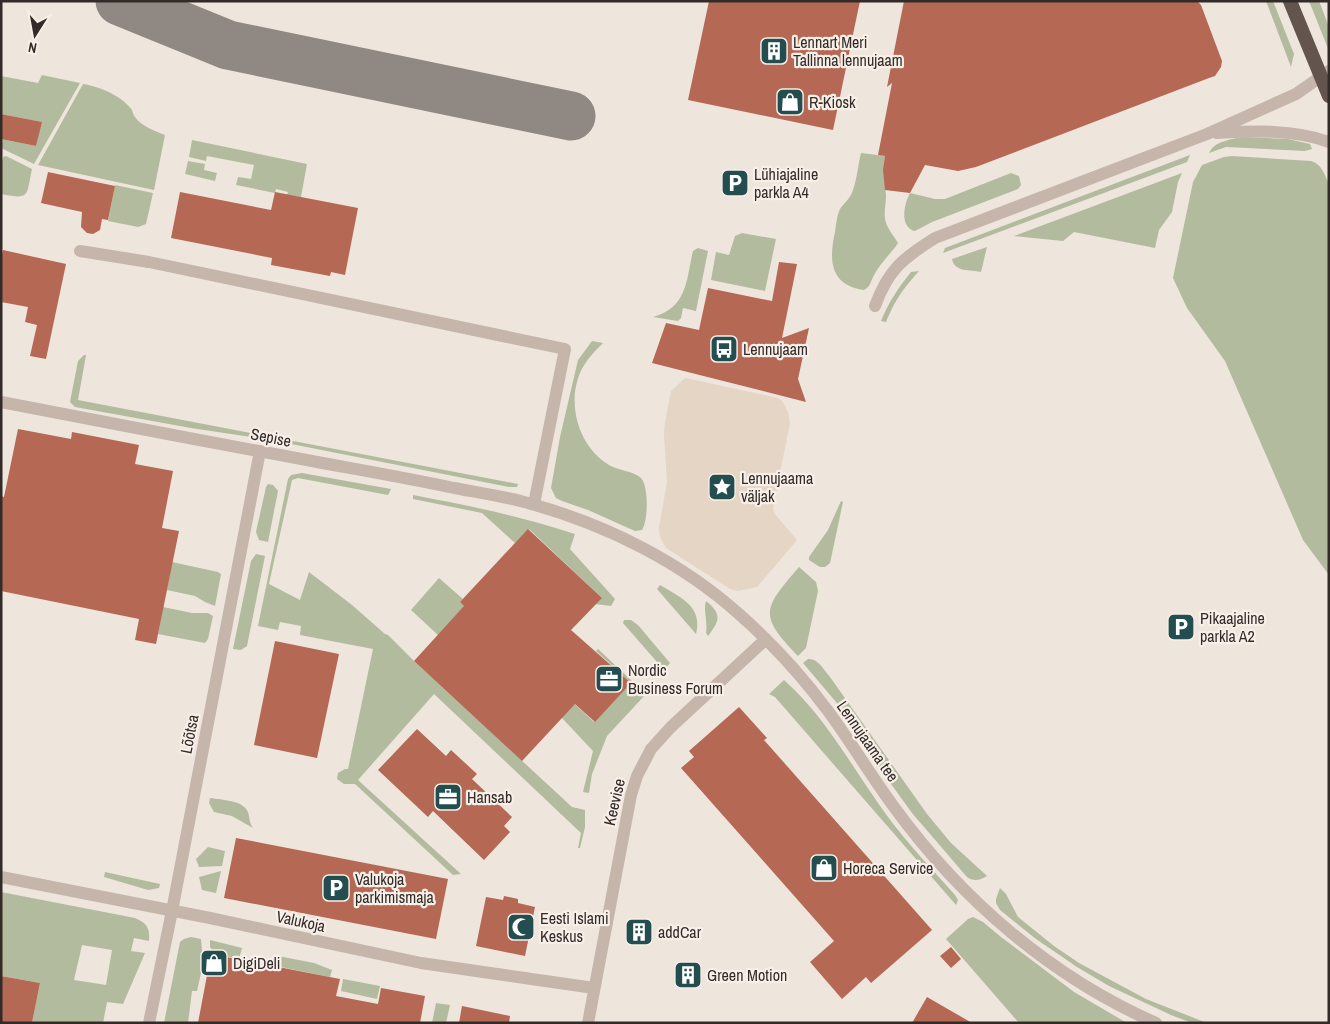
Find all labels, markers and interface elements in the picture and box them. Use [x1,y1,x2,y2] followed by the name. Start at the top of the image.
[10,10,60,60] north arrow
[793,31,903,71] place label: Lennart Meri Tallinna lennujaam
[759,36,789,66] building icon: Lennart Meri Tallinna lennujaam
[27,38,38,57] text: N
[775,87,805,117] shop icon: R-Kiosk
[809,91,856,113] place label: R-Kiosk
[754,163,818,203] place label: Lühiajaline parkla A4
[720,168,750,198] parking icon: Lühiajaline parkla A4
[709,334,739,364] bus stop icon: Lennujaam
[743,338,808,360] place label: Lennujaam
[249,422,293,452] street label: Sepise
[741,467,814,507] place label: Lennujaama väljak
[707,472,737,502] place icon: Lennujaama väljak
[1200,607,1265,647] place label: Pikaajaline parkla A2
[1166,612,1196,642] parking icon: Pikaajaline parkla A2
[628,659,723,699] place label: Nordic Business Forum
[594,664,624,694] office icon: Nordic Business Forum
[832,696,904,786] street label: Lennujaama tee
[174,712,204,755] street label: Lõõtsa
[598,776,630,828] street label: Keevise
[433,782,463,812] office icon: Hansab
[467,786,512,808] place label: Hansab
[809,853,839,883] shop icon: Horeca Service
[843,857,933,879] place label: Horeca Service
[355,868,434,908] place label: Valukoja parkimismaja
[321,873,351,903] parking icon: Valukoja parkimismaja
[275,905,328,937] street label: Valukoja
[540,907,609,947] place label: Eesti Islami Keskus
[506,912,536,942] mosque icon: Eesti Islami Keskus
[624,917,654,947] building icon: addCar
[658,921,702,943] place label: addCar
[199,948,229,978] shop icon: DigiDeli
[233,952,280,974] place label: DigiDeli
[673,960,703,990] building icon: Green Motion
[707,964,787,986] place label: Green Motion

